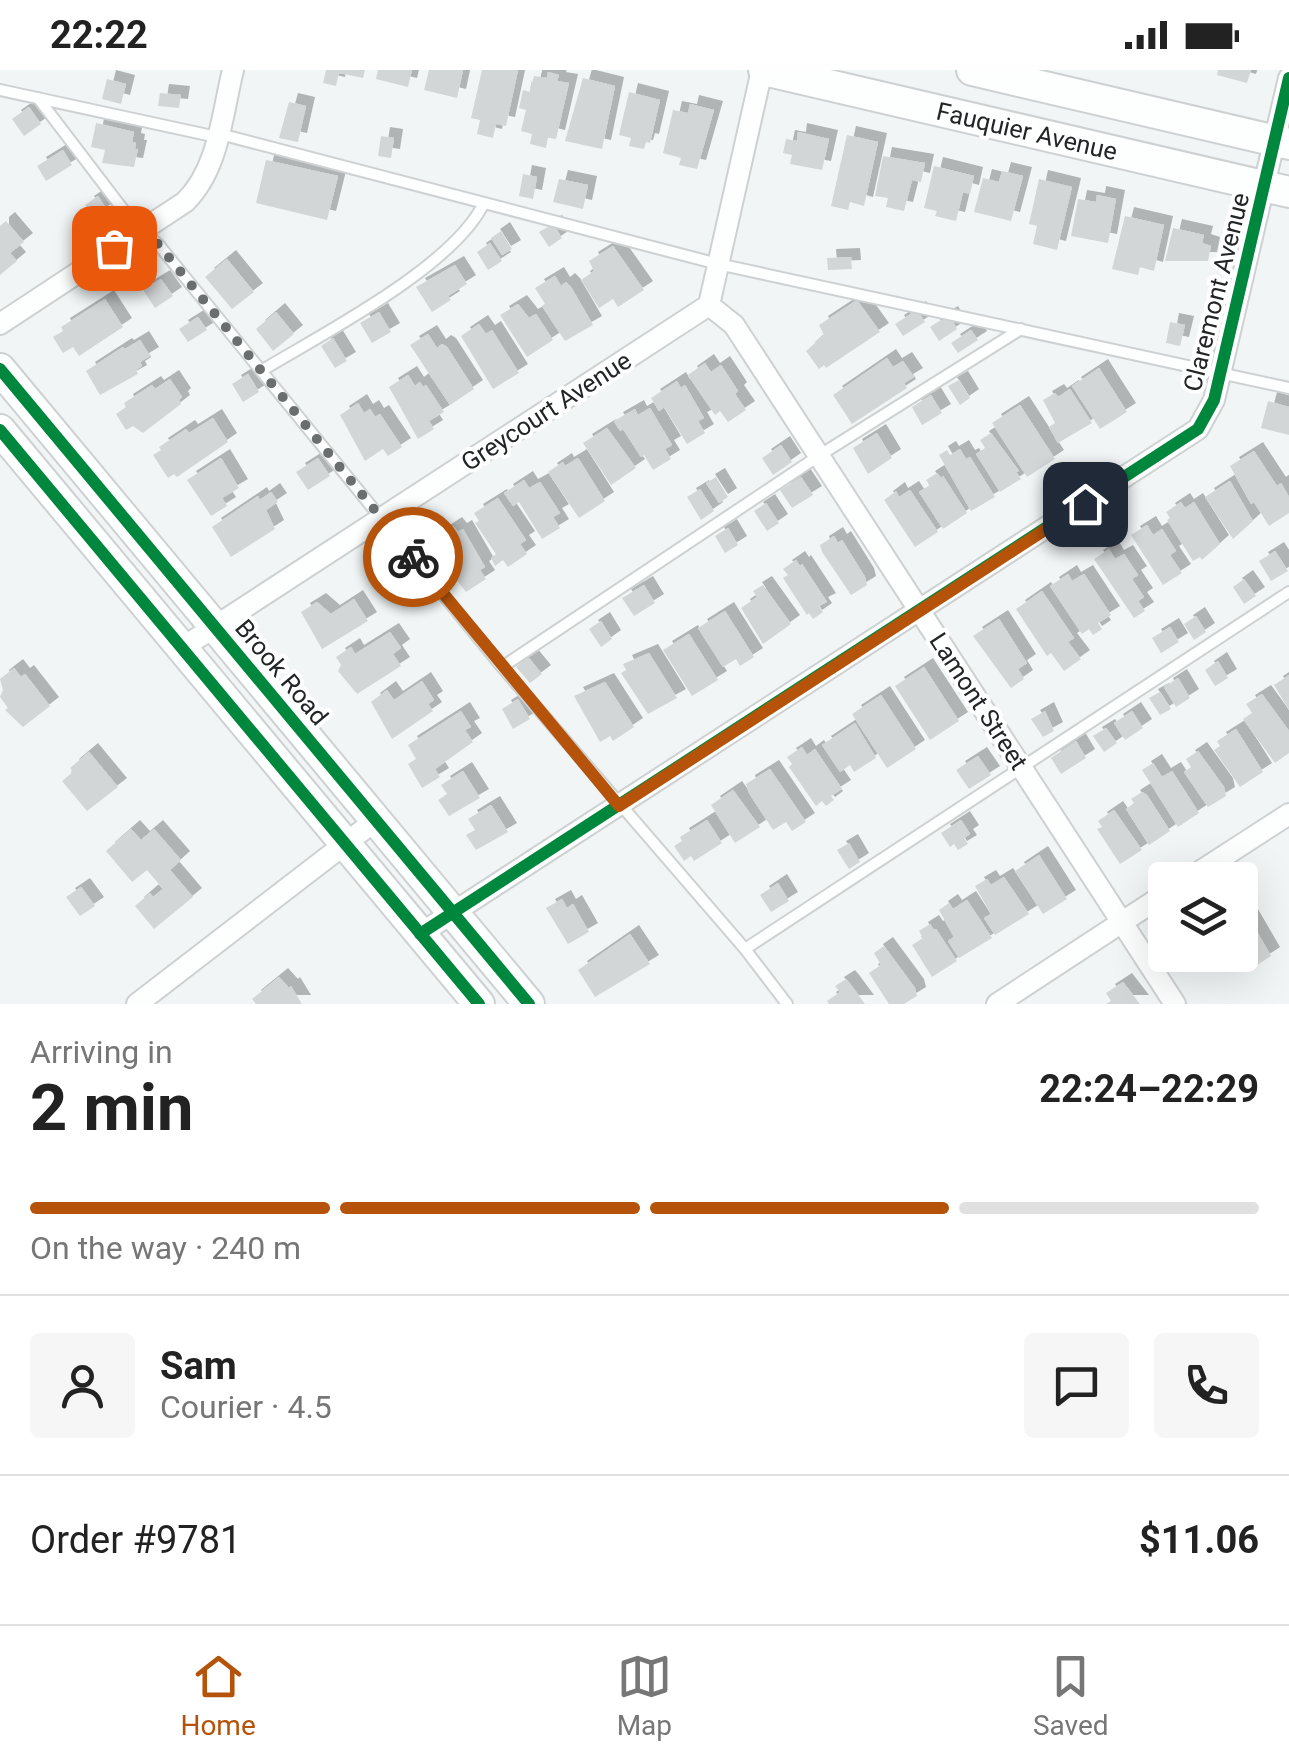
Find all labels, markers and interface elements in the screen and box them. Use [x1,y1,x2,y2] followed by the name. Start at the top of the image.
[50,13,148,57] text: 22:22
[934,97,1120,166] street label: Fauquier Avenue
[1178,190,1255,394] street label: Claremont Avenue
[72,206,157,291] pin
[87,221,142,276] icon: bag
[456,346,637,477] street label: Greycourt Avenue
[1043,462,1128,547] pin
[1058,477,1113,532] icon: home
[363,507,463,607] courier
[386,530,441,585] icon: bike
[229,614,334,731] street label: Brook Road
[924,627,1034,775] street label: Lamont Street
[1148,862,1258,972] map controls
[1148,862,1258,972] button: layers
[30,1033,173,1071] text: Arriving in
[1039,1067,1259,1111] text: 22:24–22:29
[30,1070,193,1146] text: 2 min
[30,1229,301,1267] text: On the way · 240 m
[30,1333,135,1438] button: person
[1024,1333,1129,1438] button: chat
[1154,1333,1259,1438] button: phone
[160,1344,237,1388] text: Sam
[160,1388,332,1426] text: Courier · 4.5
[30,1518,241,1562] text: Order #9781
[1139,1518,1259,1562] text: $11.06
[180,1649,256,1742] tab: Home
[617,1649,672,1742] tab: Map
[1033,1649,1109,1742] tab: Saved

